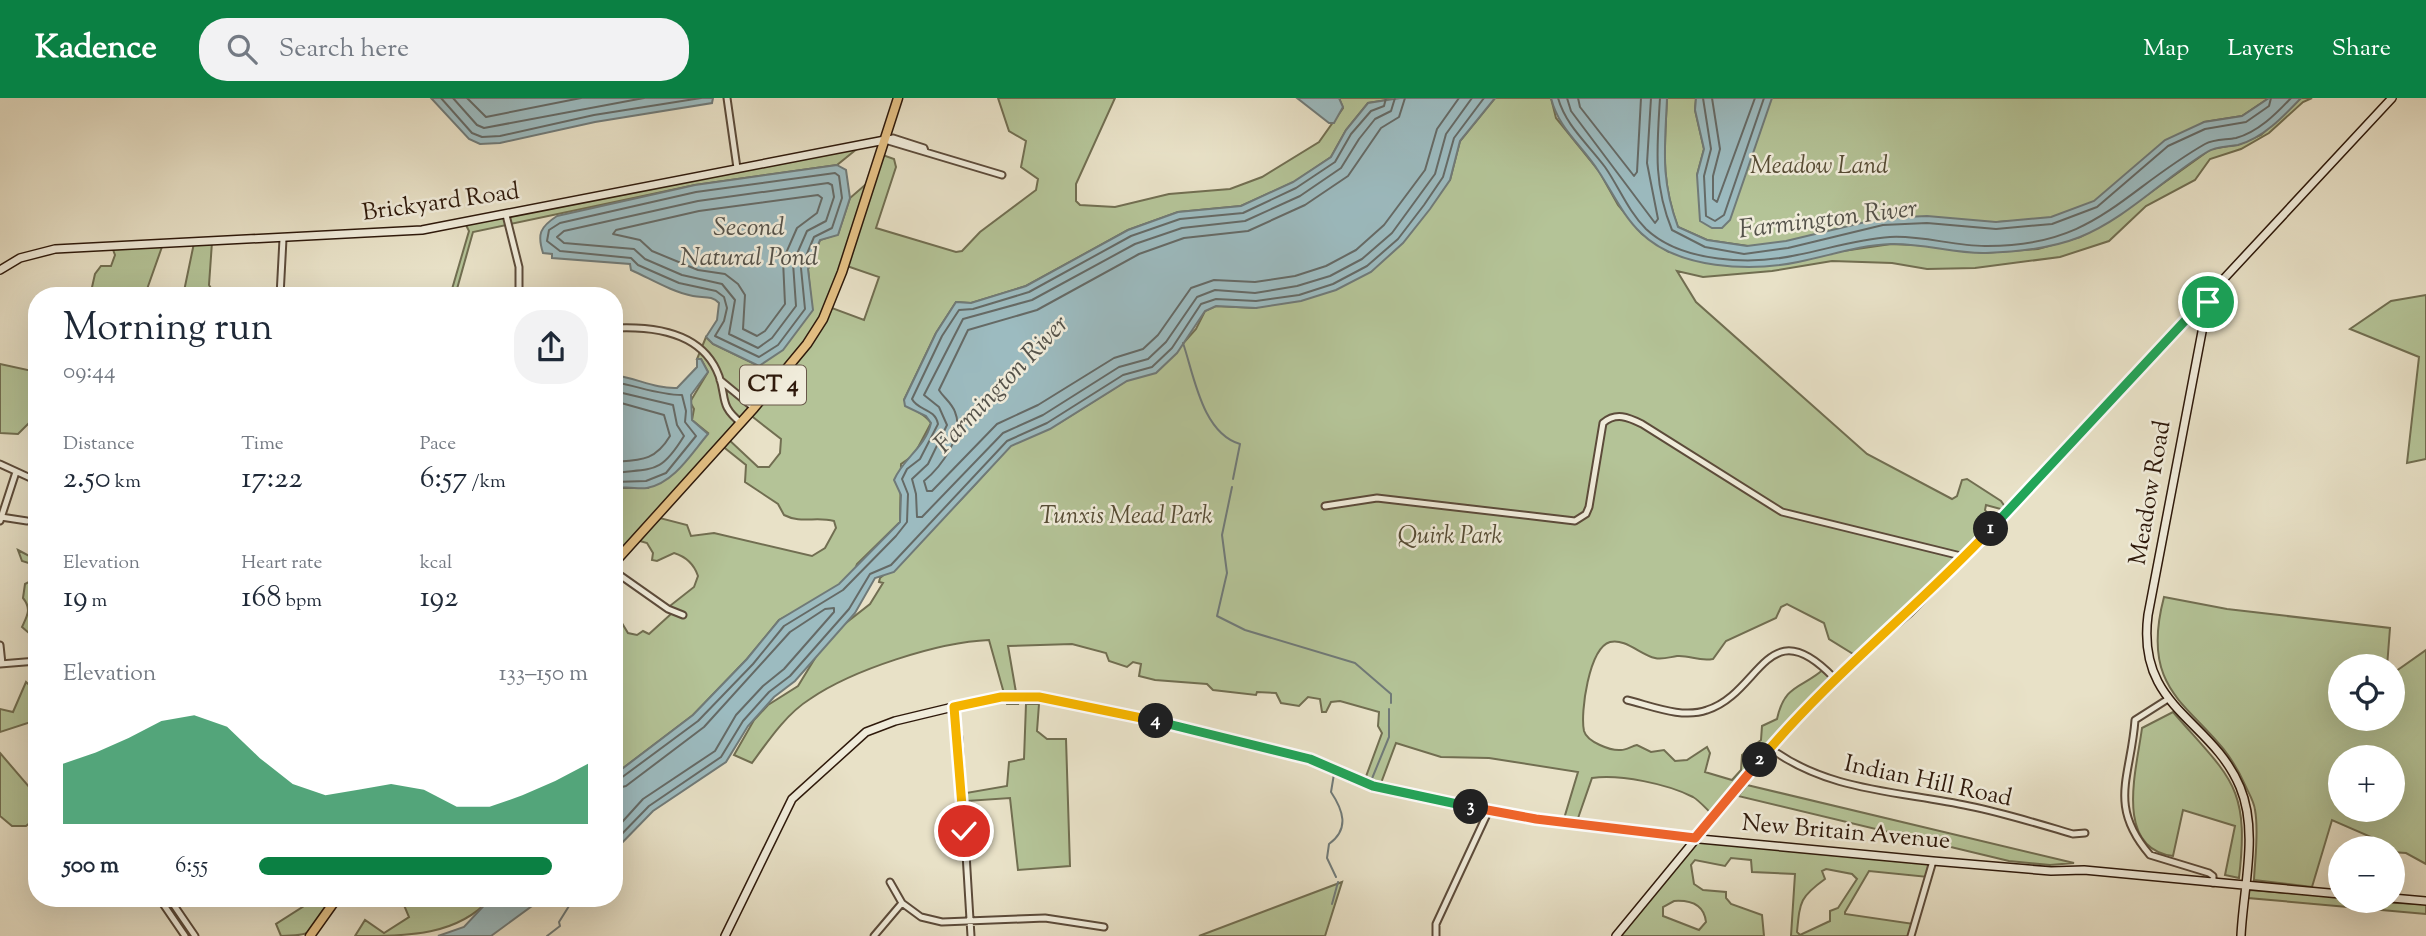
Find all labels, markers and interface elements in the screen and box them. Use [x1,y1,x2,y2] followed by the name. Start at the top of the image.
[199,18,689,81] search box
[35,25,157,73] text: Kadence
[223,30,261,68] icon: search
[279,31,409,68] text: Search here
[2143,32,2189,66] text: Map
[2227,32,2294,66] text: Layers
[2332,32,2391,66] text: Share
[1750,150,1888,184] park label: Meadow Land
[360,175,522,231] street label: Brickyard Road
[1736,191,1920,249] water label: Farmington River
[680,210,818,277] water label: Second Natural Pond
[2178,272,2238,332] pin
[2189,283,2227,321] icon: arrive
[63,303,273,357] text: Morning run
[926,307,1078,463] water label: Farmington River
[514,310,588,384] button: share
[63,356,116,389] text: 09:44
[740,366,806,404] road number: CT 4
[2122,418,2181,568] street label: Meadow Road
[63,431,135,458] text: Distance
[241,431,284,458] text: Time
[420,431,456,458] text: Pace
[63,458,111,501] text: 2.50
[241,458,302,501] text: 17:22
[420,458,467,501] text: 6:57
[111,469,141,496] text: km
[467,469,506,496] text: /km
[1039,500,1213,534] park label: Tunxis Mead Park
[1974,512,2008,546] pin: 1
[1987,515,1994,542] text: 1
[1398,520,1502,554] park label: Quirk Park
[63,550,140,577] text: Elevation
[241,550,322,577] text: Heart rate
[420,550,452,577] text: kcal
[63,577,87,620] text: 19
[241,577,281,620] text: 168
[420,577,458,620] text: 192
[87,588,107,615] text: m
[281,588,322,615] text: bpm
[2328,654,2405,913] map controls
[2328,654,2405,731] button: locate
[63,658,156,691] text: Elevation
[499,658,588,691] text: 133–150 m
[1138,704,1174,738] pin: 4
[1151,707,1160,734] text: 4
[1742,742,1778,778] pin: 2
[2328,745,2405,822] button: +
[1755,746,1764,773] text: 2
[1841,748,2015,816] street label: Indian Hill Road
[1454,790,1488,824] pin: 3
[1467,793,1474,820] text: 3
[934,801,994,861] pin
[1740,807,1952,859] street label: New Britain Avenue
[945,812,983,850] icon: check
[2328,836,2405,913] button: −
[63,850,119,883] text: 500 m
[175,850,208,883] text: 6:55

